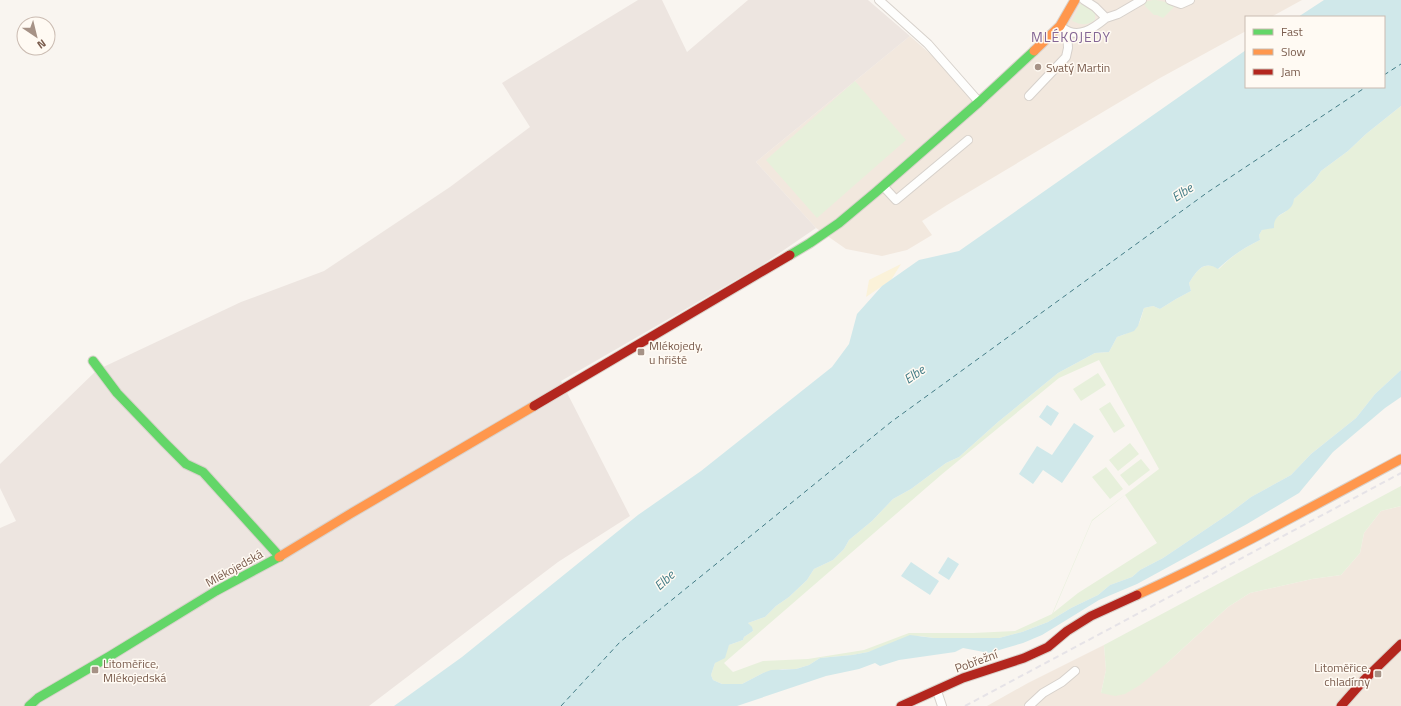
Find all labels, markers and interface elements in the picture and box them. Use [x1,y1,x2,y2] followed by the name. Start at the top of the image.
[16,16,56,56] north arrow
[1245,16,1385,88] legend
[1281,22,1304,41] text: Fast
[1031,26,1111,47] district label: MLÉKOJEDY
[34,35,49,53] text: N
[1281,42,1306,61] text: Slow
[1046,58,1110,77] place label: Svatý Martin
[1033,62,1043,72] marker: Svatý Martin
[1281,62,1301,81] text: Jam
[1167,177,1197,206] water label: Elbe
[649,336,703,369] place label: Mlékojedy, u hřiště
[636,347,646,357] marker: Mlékojedy, u hřiště
[899,359,929,388] water label: Elbe
[202,544,266,592] street label: Mlékojedská
[649,565,680,595] water label: Elbe
[952,644,1001,678] street label: Pobřežní
[103,654,166,687] place label: Litoměřice, Mlékojedská
[1314,658,1370,691] place label: Litoměřice, chladírny
[90,665,100,675] marker: Litoměřice, Mlékojedská
[1373,669,1383,679] marker: Litoměřice, chladírny

